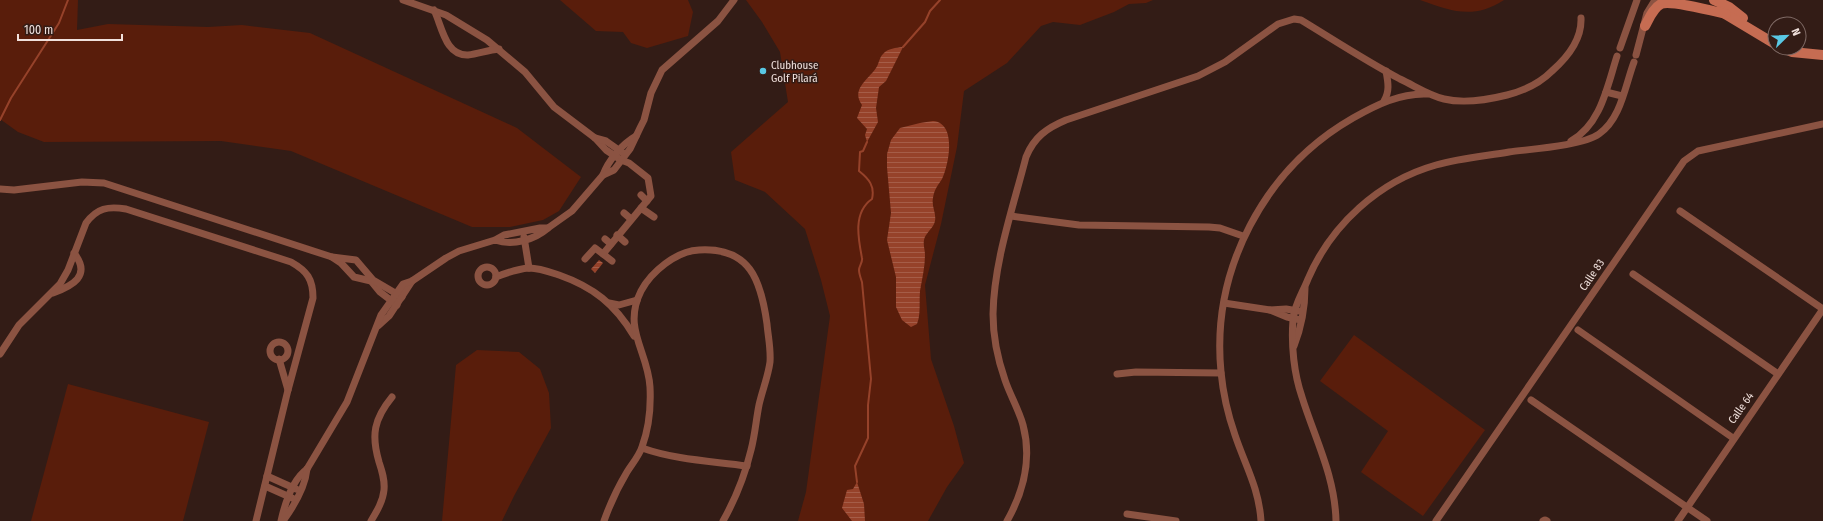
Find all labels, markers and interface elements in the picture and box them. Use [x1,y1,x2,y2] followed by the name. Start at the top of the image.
[18,16,122,42] scale bar
[1767,16,1807,56] north arrow
[24,23,53,37] text: 100 m
[1788,27,1803,38] text: N
[771,59,818,85] place label: Clubhouse Golf Pilará
[758,66,768,76] marker: Clubhouse Golf Pilará
[1577,257,1607,293] street label: Calle 83
[1726,389,1757,426] street label: Calle 64

